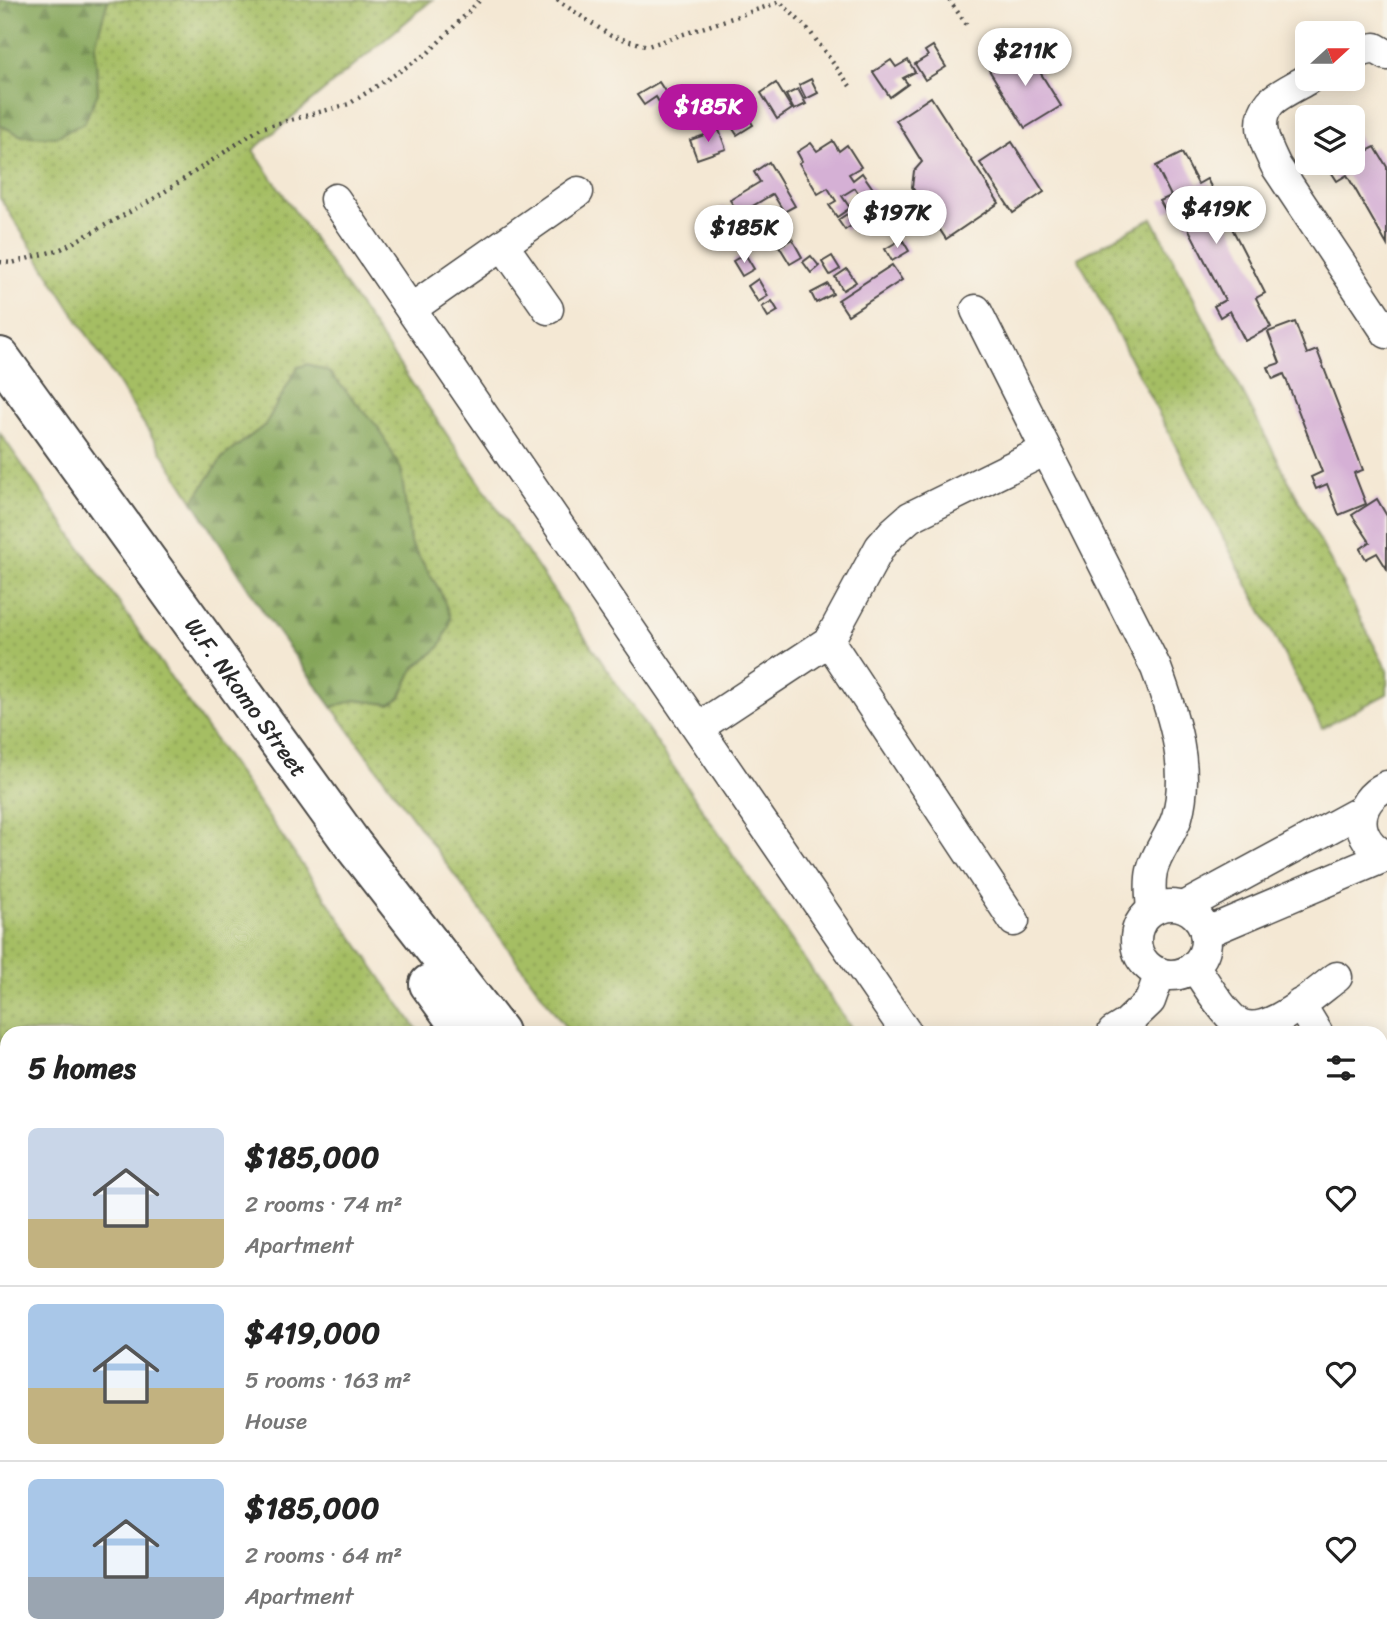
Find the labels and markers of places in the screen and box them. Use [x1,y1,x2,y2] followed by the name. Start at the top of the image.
[976,28,1074,88] pin: $211K
[659,85,757,144] pin: $185K
[1167,187,1265,246] pin: $419K
[848,190,946,250] pin: $197K
[695,205,793,265] pin: $185K

